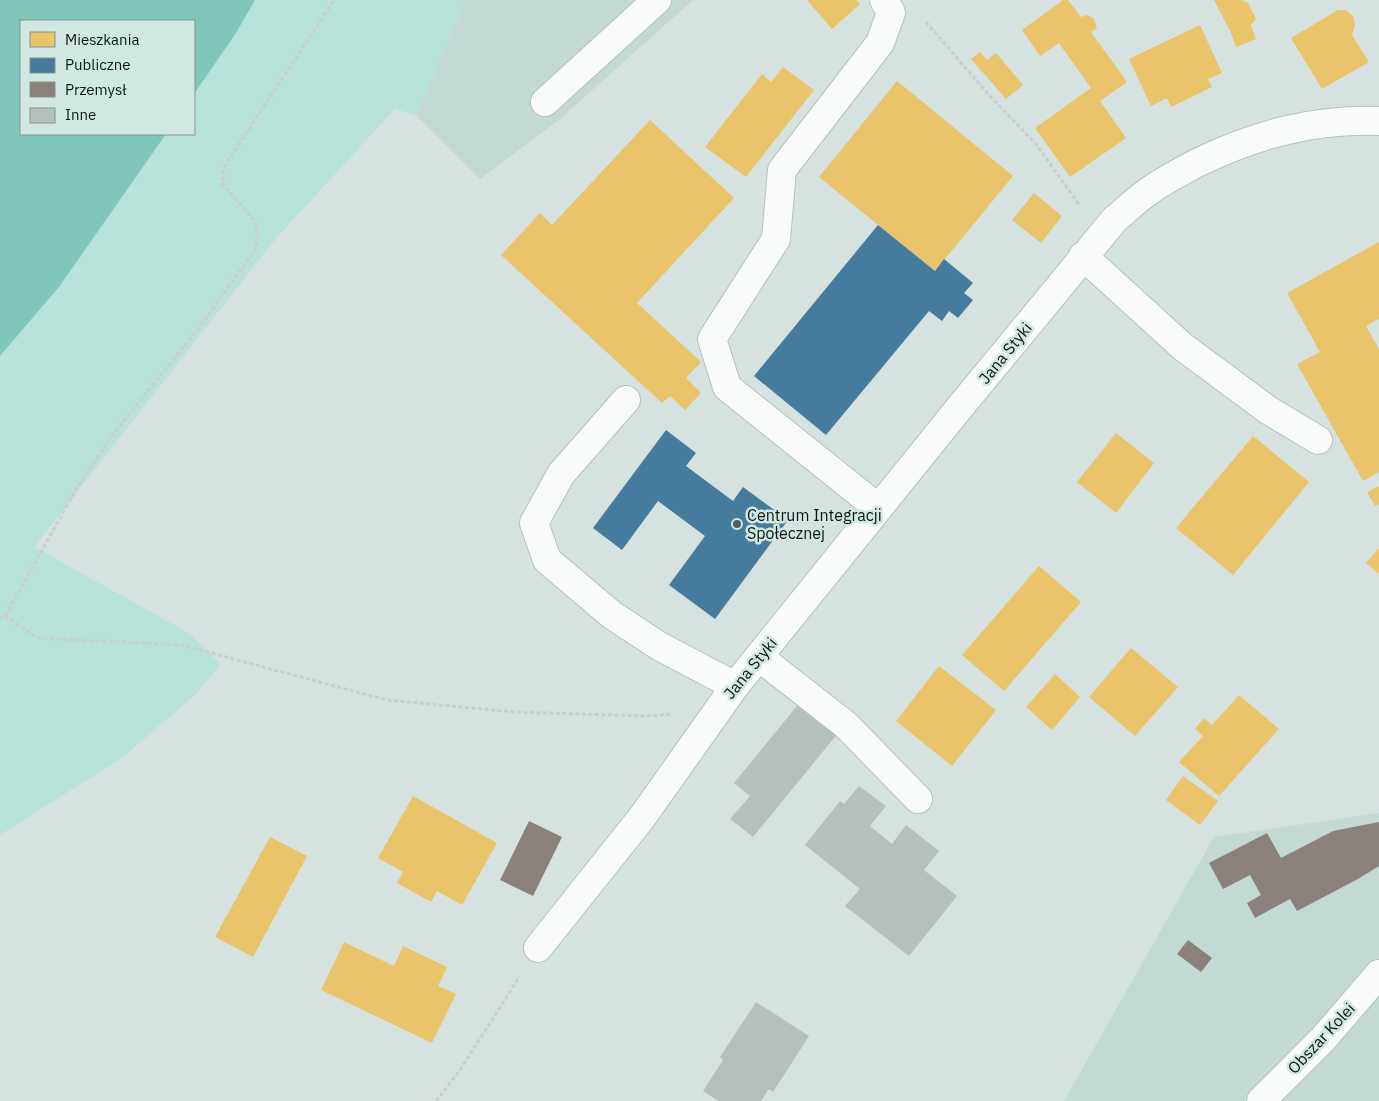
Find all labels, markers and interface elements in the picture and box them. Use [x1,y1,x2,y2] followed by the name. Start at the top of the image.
[20,20,195,135] legend
[65,30,139,49] text: Mieszkania
[65,55,130,74] text: Publiczne
[65,80,127,99] text: Przemysł
[65,105,96,124] text: Inne
[974,318,1036,388] street label: Jana Styki
[747,505,882,543] place label: Centrum Integracji Społecznej
[731,518,743,530] marker: Centrum Integracji Społecznej
[719,633,781,703] street label: Jana Styki
[1283,998,1359,1078] street label: Obszar Kolei

